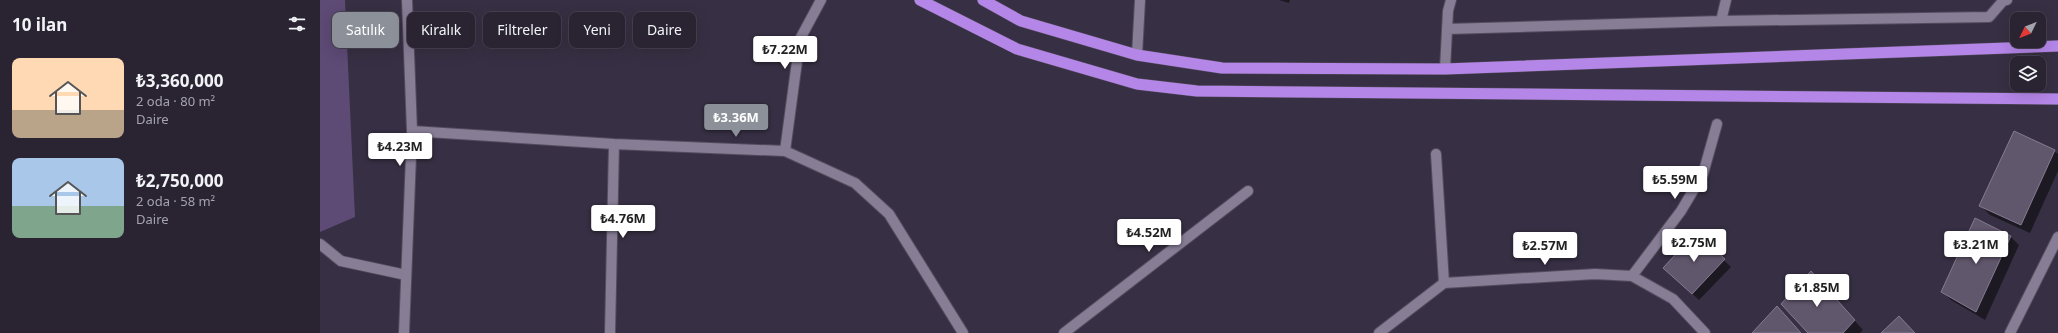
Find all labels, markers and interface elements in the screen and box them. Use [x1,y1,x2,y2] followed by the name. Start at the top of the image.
[332,12,399,48] chip: Satılık
[407,12,475,48] chip: Kiralık
[483,12,561,48] chip: Filtreler
[569,12,625,48] chip: Yeni
[633,12,696,48] chip: Daire
[2010,12,2046,48] north arrow
[2010,12,2046,92] map controls
[12,13,67,36] text: 10 ilan
[286,13,308,35] icon: filters
[752,36,818,70] pin: ₺7.22M
[762,40,808,58] text: ₺7.22M
[2010,56,2046,92] button: layers
[136,69,223,92] text: ₺3,360,000
[44,74,92,122] icon: home
[136,92,215,110] text: 2 oda · 80 m²
[703,104,769,138] pin: ₺3.36M
[713,108,759,126] text: ₺3.36M
[136,110,169,128] text: Daire
[367,133,433,167] pin: ₺4.23M
[377,137,423,155] text: ₺4.23M
[1642,166,1708,200] pin: ₺5.59M
[136,169,223,192] text: ₺2,750,000
[1652,170,1698,188] text: ₺5.59M
[44,174,92,222] icon: home
[136,192,215,210] text: 2 oda · 58 m²
[590,205,656,239] pin: ₺4.76M
[600,209,646,227] text: ₺4.76M
[136,210,169,228] text: Daire
[1116,219,1182,253] pin: ₺4.52M
[1126,223,1172,241] text: ₺4.52M
[1661,229,1727,263] pin: ₺2.75M
[1943,231,2009,265] pin: ₺3.21M
[1512,232,1578,266] pin: ₺2.57M
[1671,233,1717,251] text: ₺2.75M
[1953,235,1999,253] text: ₺3.21M
[1522,236,1568,254] text: ₺2.57M
[1784,274,1850,308] pin: ₺1.85M
[1794,278,1840,296] text: ₺1.85M

